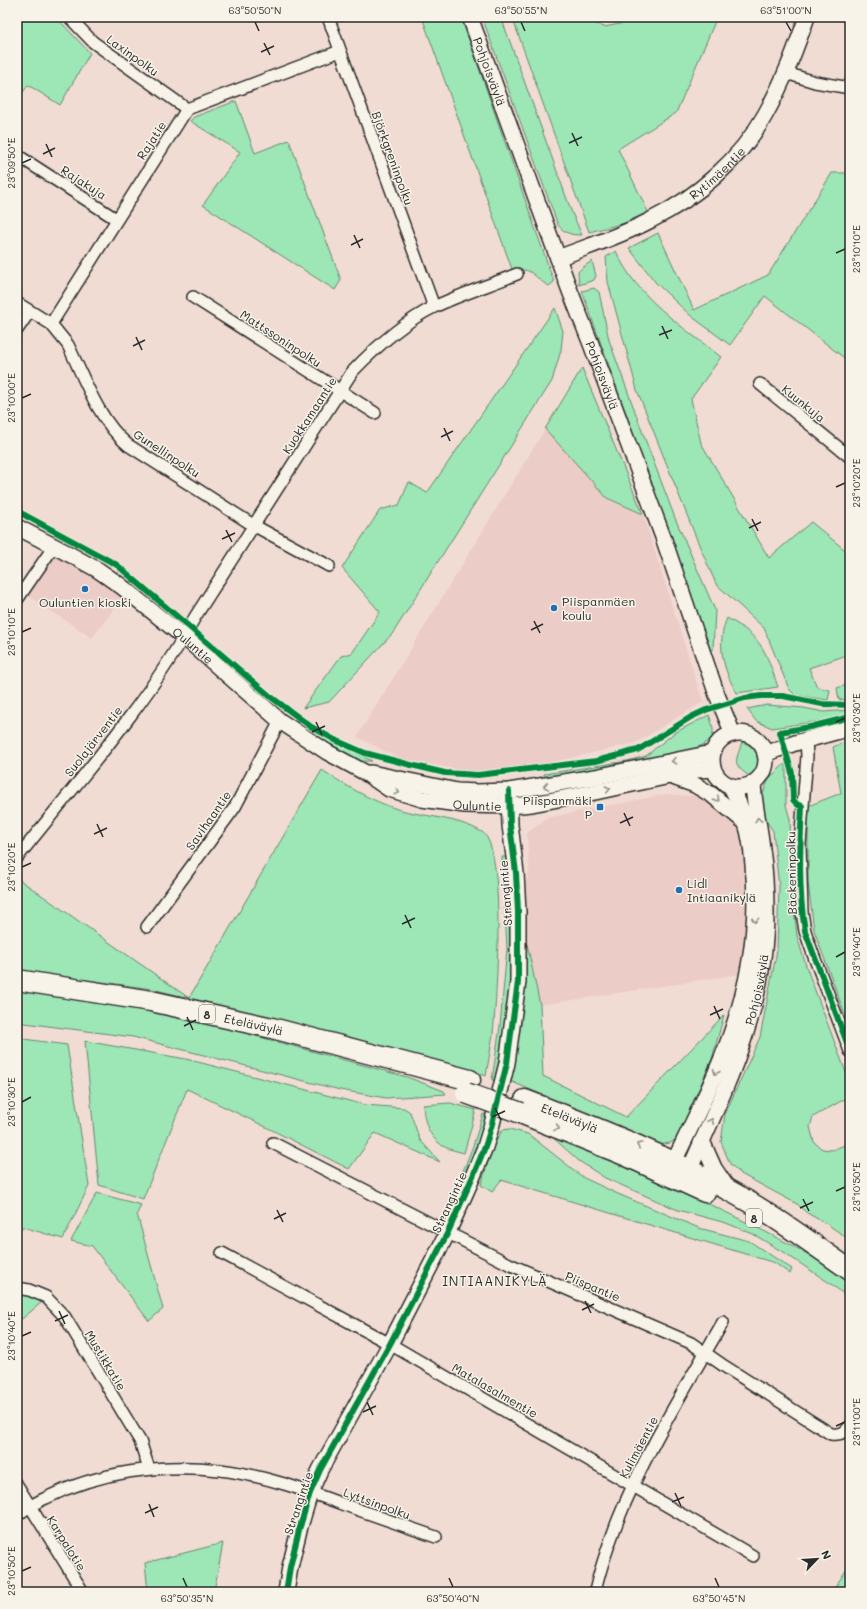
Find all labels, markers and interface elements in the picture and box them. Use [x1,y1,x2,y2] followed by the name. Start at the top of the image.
[229,3,281,17] text: 63°50'50"N
[495,3,547,17] text: 63°50'55"N
[760,3,812,17] text: 63°51'00"N
[104,31,162,79] street label: Laxinpolku
[470,35,510,108] street label: Pohjoisväylä
[369,109,417,207] street label: Björkgreninpolku
[133,118,169,162] street label: Rajatie
[4,137,18,188] text: 23°09'50"E
[686,143,748,203] street label: Rytimäentie
[58,161,110,203] street label: Rajakuja
[849,225,863,273] text: 23°10'10"E
[237,306,325,370] street label: Mattssoninpolku
[583,339,623,412] street label: Pohjoisväylä
[4,373,18,423] text: 23°10'00"E
[278,373,340,457] street label: Kuokkamaantie
[779,381,829,425] street label: Kuunkuja
[131,425,203,481] street label: Gunellinpolku
[849,458,863,508] text: 23°10'20"E
[80,584,90,594] marker: Ouluntien kioski
[562,593,635,623] place label: Piispanmäen koulu
[39,594,131,610] place label: Ouluntien kioski
[549,603,559,613] marker: Piispanmäen koulu
[4,608,18,656] text: 23°10'10"E
[169,623,217,667] street label: Ouluntie
[849,693,863,743] text: 23°10'30"E
[60,702,126,780] street label: Suolajärventie
[671,757,677,765] one-way arrow
[543,781,549,790] one-way arrow
[605,786,611,794] one-way arrow
[182,787,234,853] street label: Savihaantie
[394,787,401,796] one-way arrow
[523,792,592,822] place label: Piispanmäki P
[452,795,502,814] street label: Ouluntie
[712,795,720,802] one-way arrow
[595,802,605,812] marker: Piispanmäki P
[754,817,763,823] one-way arrow
[782,831,800,915] street label: Bäckeninpolku
[4,842,18,892] text: 23°10'20"E
[495,860,515,926] street label: Strangintie
[687,875,756,905] place label: Lidl Intiaanikylä
[674,885,684,895] marker: Lidl Intiaanikylä
[750,917,759,923] one-way arrow
[849,927,863,977] text: 23°10'40"E
[741,953,771,1027] street label: Pohjoisväylä
[199,1005,215,1023] road number: 8
[223,1010,285,1039] street label: Eteläväylä
[712,1068,720,1075] one-way arrow
[4,1077,18,1127] text: 23°10'30"E
[539,1099,601,1136] street label: Eteläväylä
[706,1118,714,1126] one-way arrow
[554,1123,561,1131] one-way arrow
[635,1142,643,1150] one-way arrow
[849,1162,863,1212] text: 23°10'50"E
[428,1169,470,1235] street label: Strangintie
[746,1209,762,1227] road number: 8
[563,1267,623,1305] street label: Piispantie
[442,1272,548,1289] district label: INTIAANIKYLÄ
[4,1311,18,1361] text: 23°10'40"E
[82,1327,130,1393] street label: Mustikkatie
[449,1359,541,1421] street label: Matalasalmentie
[849,1398,863,1446] text: 23°11'00"E
[615,1413,661,1481] street label: Kulimäentie
[280,1469,316,1537] street label: Strangintie
[341,1484,413,1522] street label: Lyttsinpolku
[44,1512,90,1574] street label: Karpalotie
[797,1539,837,1579] north arrow
[4,1546,18,1596] text: 23°10'50"E
[818,1548,835,1562] text: N
[161,1591,213,1605] text: 63°50'35"N
[427,1591,479,1605] text: 63°50'40"N
[693,1591,745,1605] text: 63°50'45"N

